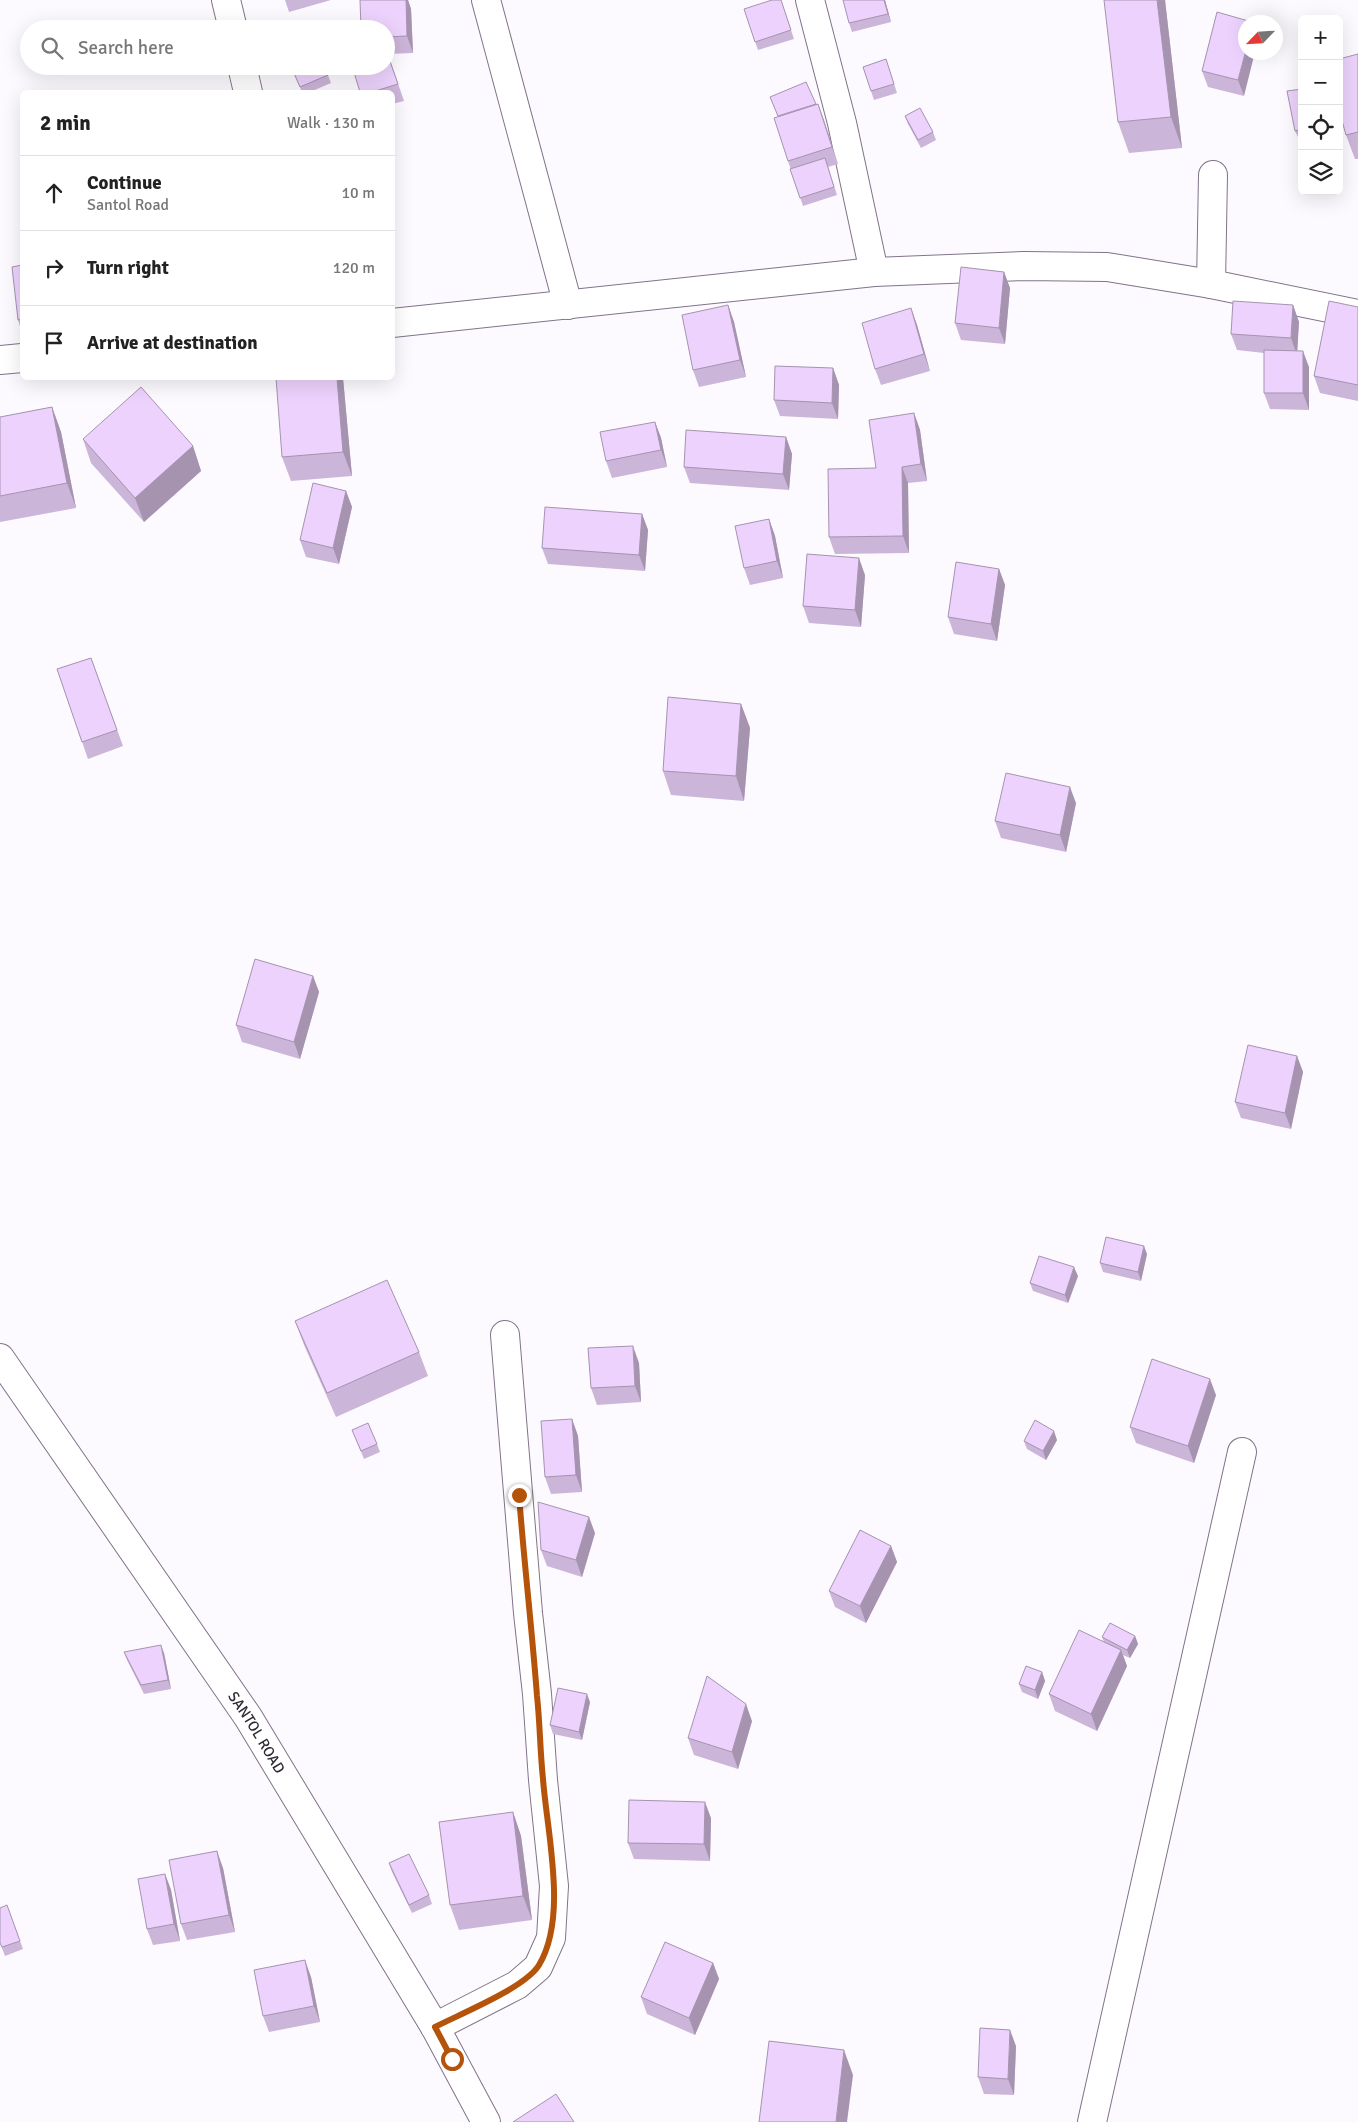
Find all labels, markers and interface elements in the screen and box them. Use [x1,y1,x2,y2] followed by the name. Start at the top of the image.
[1238,15,1283,60] north arrow
[1298,15,1343,195] map controls
[1298,15,1343,60] button: +
[20,20,395,75] search box
[38,34,66,62] icon: search
[78,36,174,60] text: Search here
[1298,60,1343,105] button: −
[1298,105,1343,150] button: locate
[40,110,91,136] text: 2 min
[287,113,375,133] text: Walk · 130 m
[1298,150,1343,195] button: layers
[87,171,162,195] text: Continue
[40,179,68,207] icon: ahead
[341,183,375,203] text: 10 m
[87,195,169,215] text: Santol Road
[40,254,68,282] icon: right
[87,256,169,280] text: Turn right
[333,258,375,278] text: 120 m
[40,329,68,357] icon: arrive
[87,331,258,355] text: Arrive at destination
[508,1484,531,1507] route end
[224,1688,289,1777] street label: SANTOL ROAD
[441,2048,464,2071] route start

